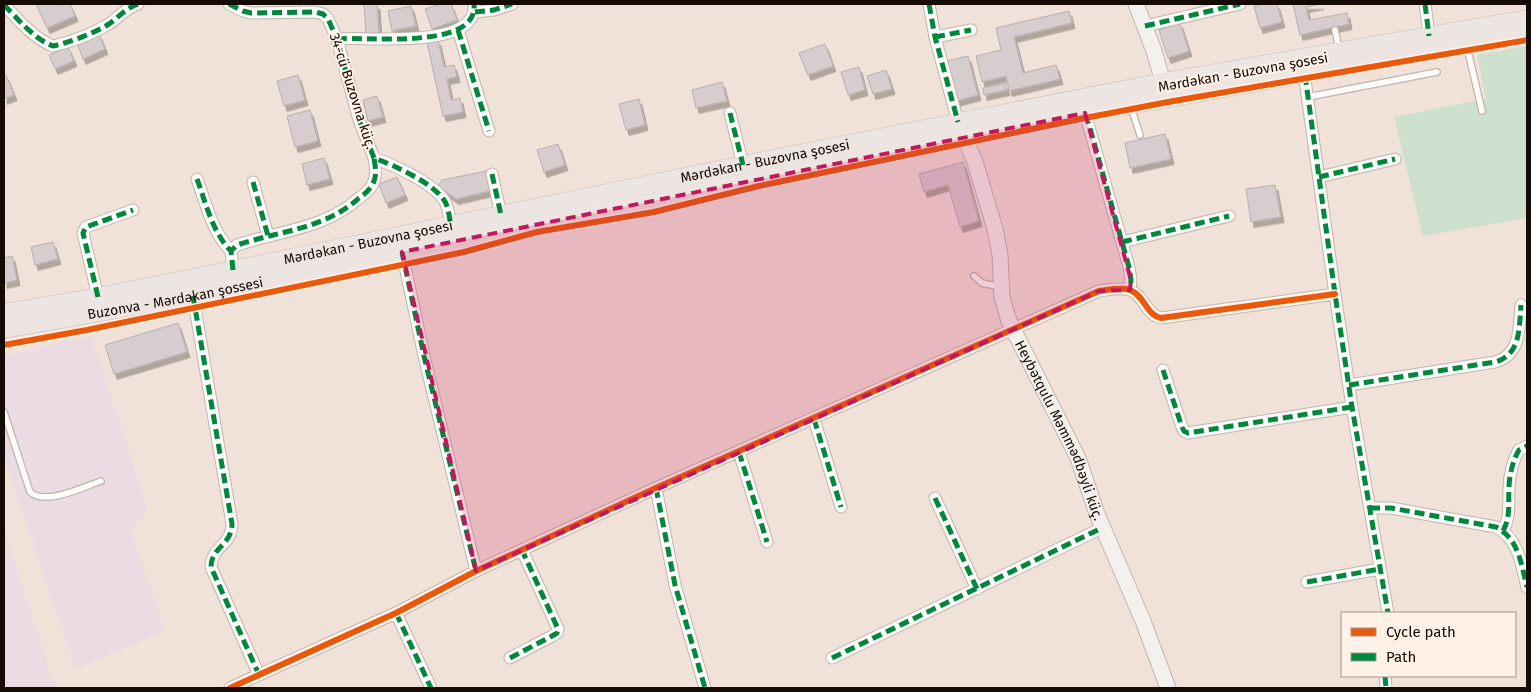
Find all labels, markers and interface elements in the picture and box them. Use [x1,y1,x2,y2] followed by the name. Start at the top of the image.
[326,31,379,151] street label: 34-cü Buzovna küç.
[1157,49,1329,96] street label: Mərdəkan - Buzovna şosesi
[679,136,851,187] street label: Mərdəkan - Buzovna şosesi
[282,217,454,268] street label: Mərdəkan - Buzovna şosesi
[86,274,265,323] street label: Buzonva - Mərdəkan şossesi
[1011,337,1107,523] street label: Heybətqulu Məmmədbəyli küç.
[1341,612,1516,677] legend
[1386,623,1456,641] text: Cycle path
[1386,648,1416,666] text: Path

